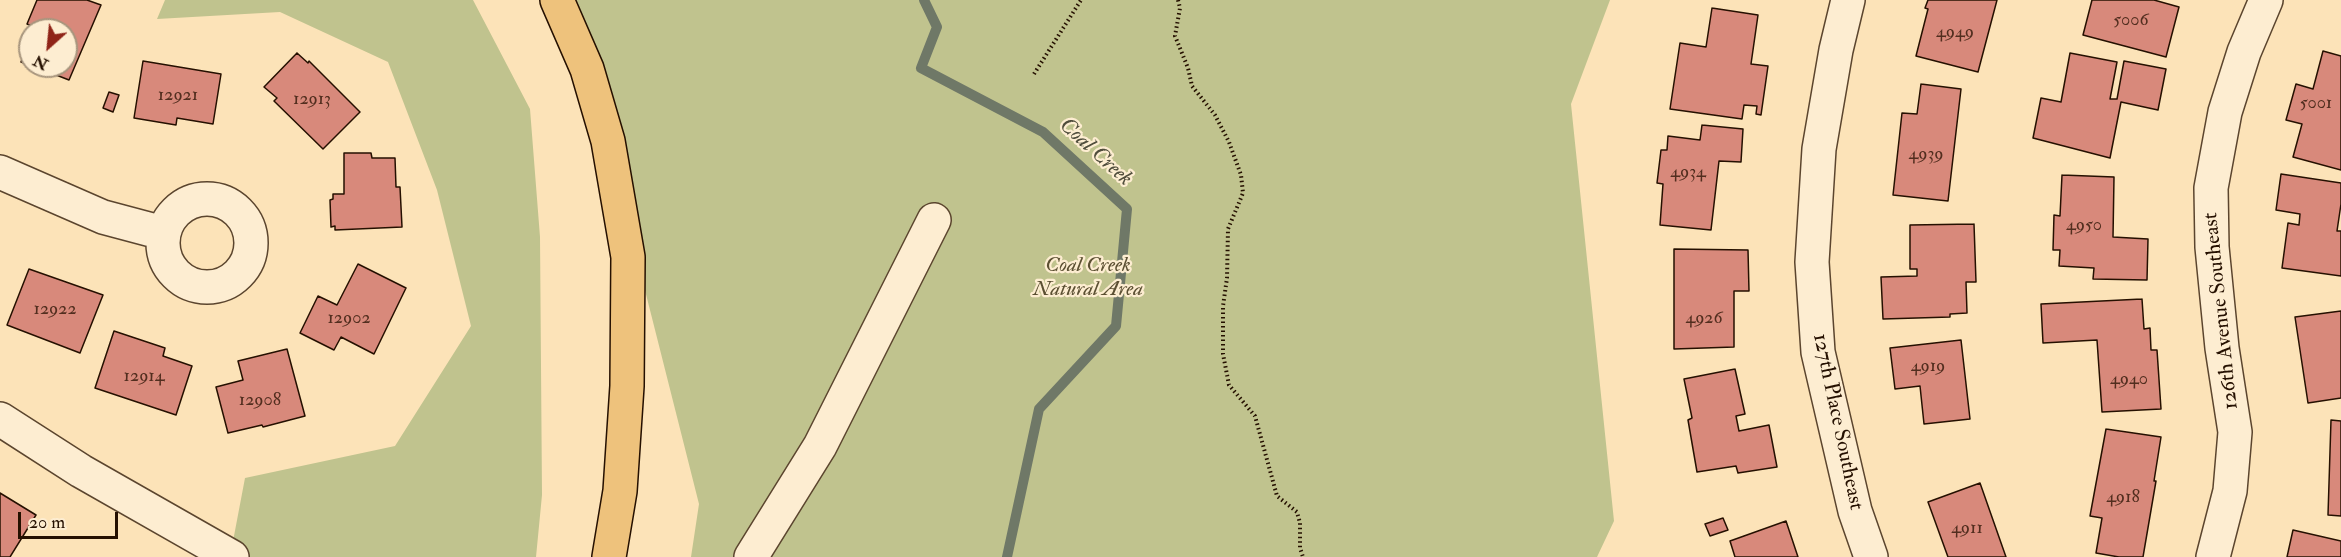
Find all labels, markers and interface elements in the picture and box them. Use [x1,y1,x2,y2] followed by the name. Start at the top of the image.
[2113,10,2149,32] house number: 5006
[18,18,78,78] north arrow
[1936,22,1974,44] house number: 4949
[30,50,52,74] text: N
[158,85,198,107] house number: 12921
[293,89,331,111] house number: 12913
[2300,93,2332,115] house number: 5001
[1053,113,1137,193] water label: Coal Creek
[1908,144,1944,166] house number: 4939
[1670,162,1706,184] house number: 4934
[2199,211,2245,411] street label: 126th Avenue Southeast
[2066,215,2102,237] house number: 4950
[1033,253,1143,303] park label: Coal Creek Natural Area
[33,299,77,321] house number: 12922
[327,308,371,330] house number: 12902
[1685,308,1723,330] house number: 4926
[1806,331,1868,513] street label: 127th Place Southeast
[1911,356,1945,378] house number: 4919
[124,366,164,388] house number: 12914
[2110,369,2148,391] house number: 4940
[239,390,281,412] house number: 12908
[2106,487,2140,509] house number: 4918
[21,500,122,538] scale bar
[29,511,65,534] text: 20 m
[1951,518,1983,540] house number: 4911

